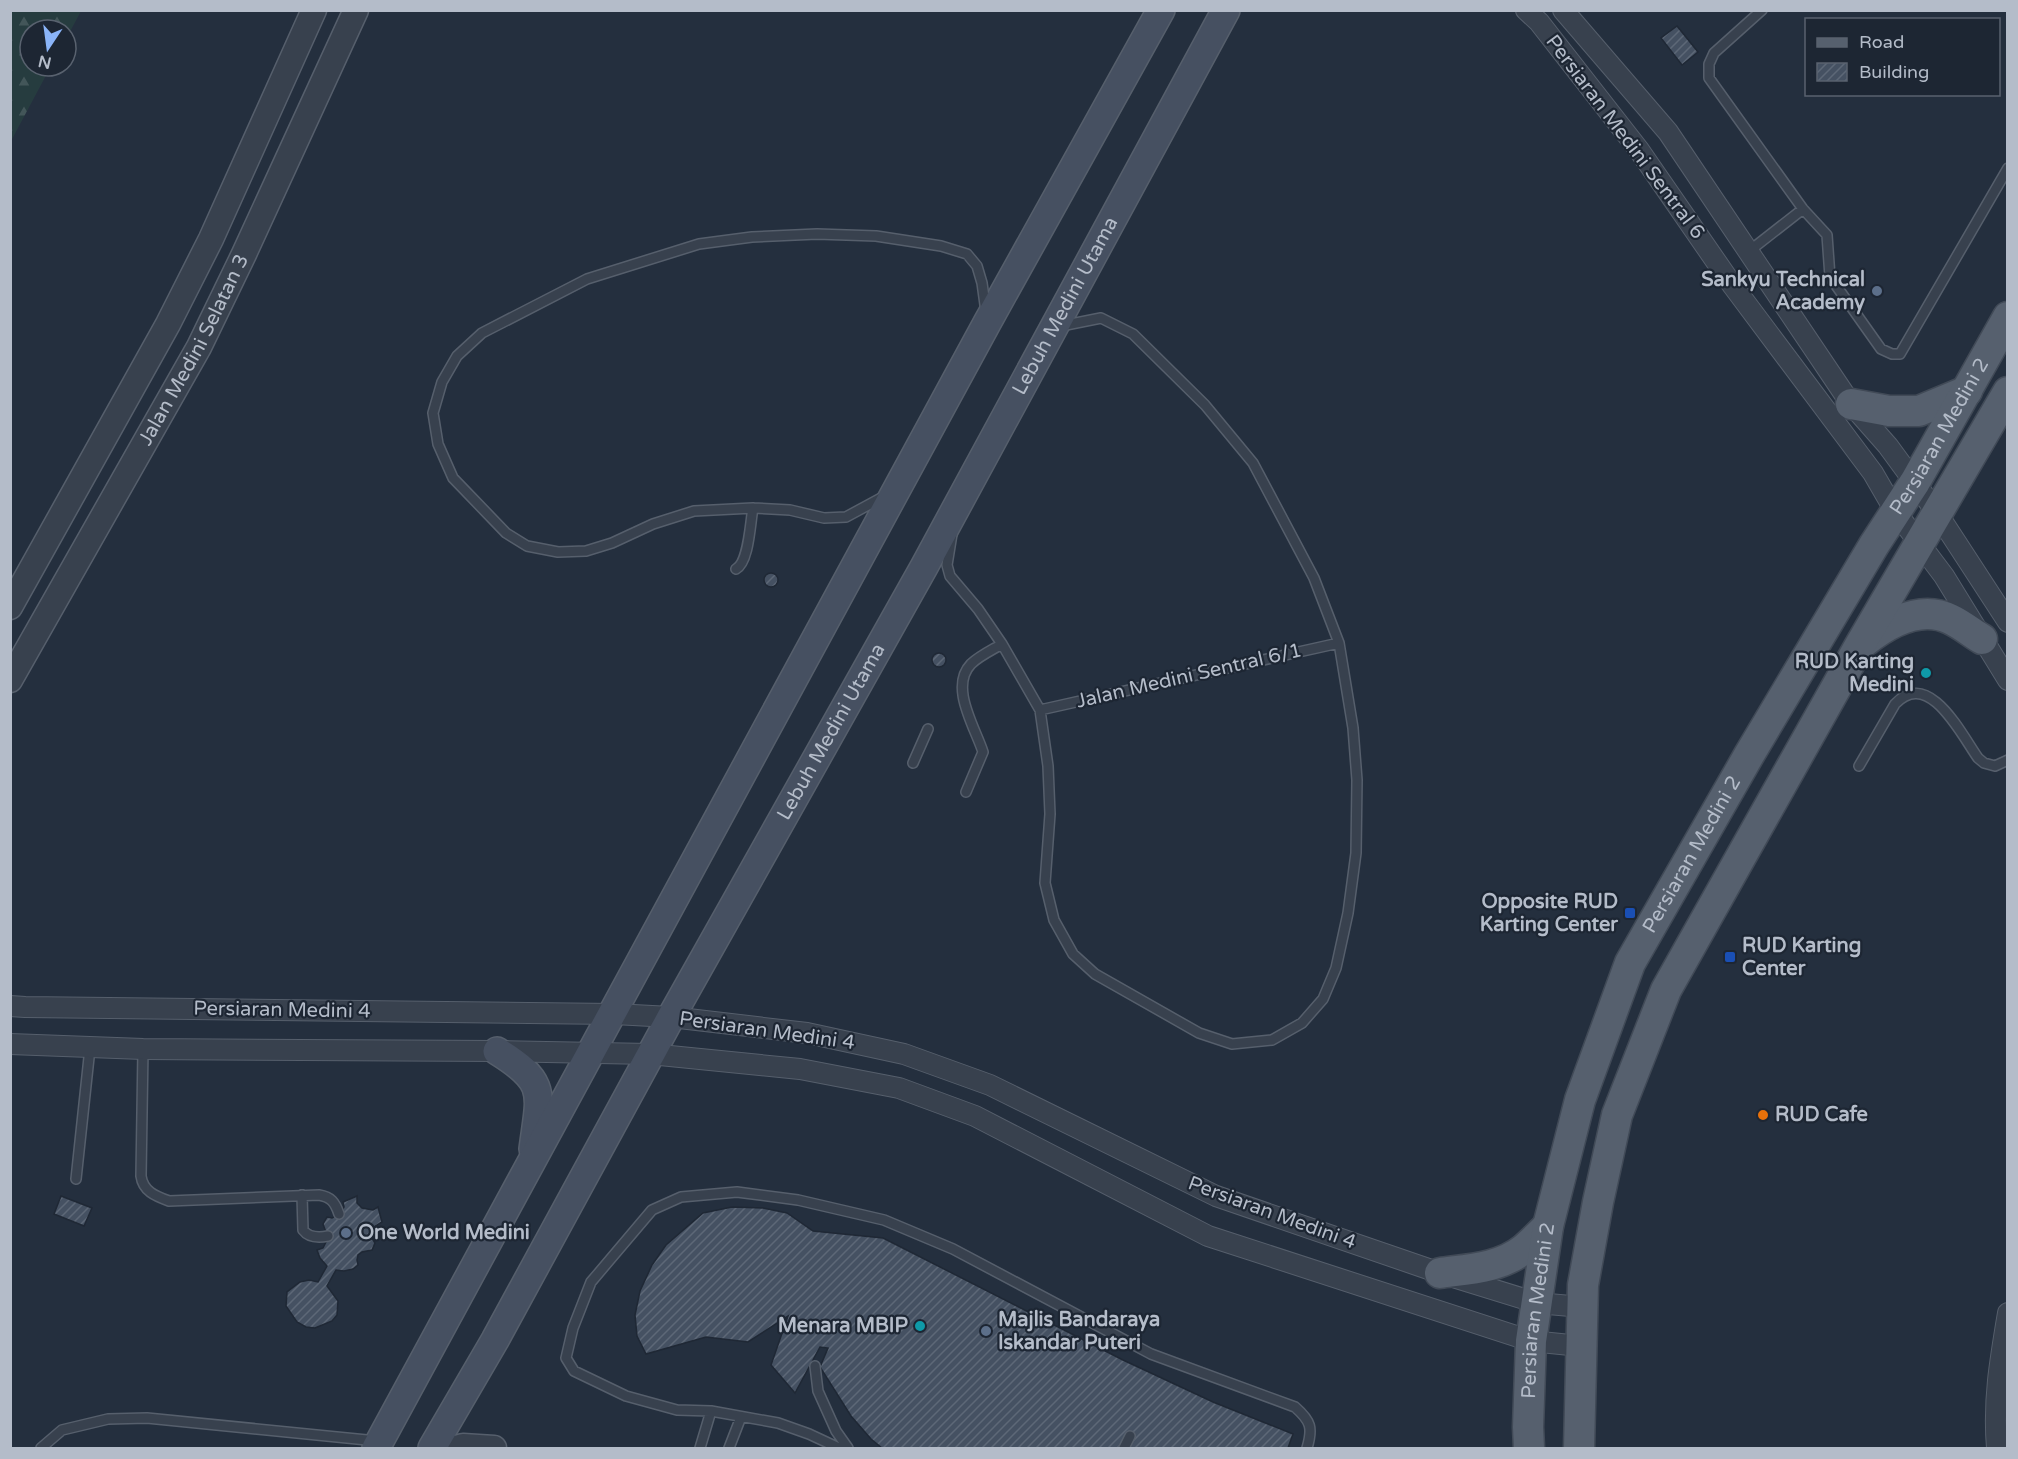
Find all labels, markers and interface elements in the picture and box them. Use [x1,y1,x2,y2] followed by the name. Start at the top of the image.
[18,18,78,78] north arrow
[1805,18,2000,96] legend
[1540,30,1710,244] street label: Persiaran Medini Sentral 6
[1859,31,1904,53] text: Road
[36,50,53,73] text: N
[1859,61,1929,83] text: Building
[1008,213,1123,399] street label: Lebuh Medini Utama
[134,250,254,450] street label: Jalan Medini Selatan 3
[1701,268,1865,315] place label: Sankyu Technical Academy
[1870,284,1884,298] marker: Sankyu Technical Academy
[1885,354,1994,520] street label: Persiaran Medini 2
[1074,638,1304,714] street label: Jalan Medini Sentral 6/1
[772,639,891,824] street label: Lebuh Medini Utama
[1795,650,1914,697] place label: RUD Karting Medini
[1919,666,1933,680] marker: RUD Karting Medini
[1638,772,1746,938] street label: Persiaran Medini 2
[1480,890,1618,937] place label: Opposite RUD Karting Center
[1623,906,1637,920] marker: Opposite RUD Karting Center
[1742,934,1861,981] place label: RUD Karting Center
[1723,950,1737,964] marker: RUD Karting Center
[193,996,371,1024] street label: Persiaran Medini 4
[678,1007,856,1055] street label: Persiaran Medini 4
[1775,1103,1868,1127] place label: RUD Cafe
[1756,1108,1770,1122] marker: RUD Cafe
[1185,1171,1359,1255] street label: Persiaran Medini 4
[358,1221,530,1245] place label: One World Medini
[1517,1221,1560,1399] street label: Persiaran Medini 2
[339,1226,353,1240] marker: One World Medini
[998,1308,1160,1355] place label: Majlis Bandaraya Iskandar Puteri
[778,1314,909,1338] place label: Menara MBIP
[913,1319,927,1333] marker: Menara MBIP
[979,1324,993,1338] marker: Majlis Bandaraya Iskandar Puteri

